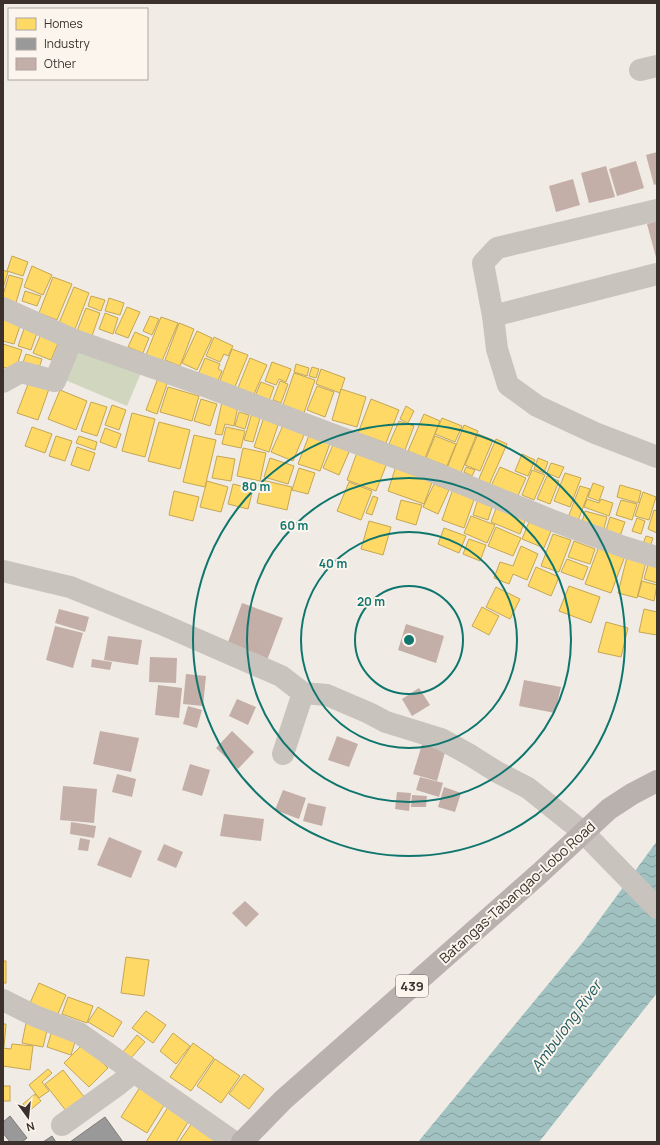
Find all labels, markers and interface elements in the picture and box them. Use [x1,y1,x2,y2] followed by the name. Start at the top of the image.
[8,8,148,80] legend
[44,15,83,32] text: Homes
[44,35,90,52] text: Industry
[44,55,77,72] text: Other
[242,478,270,495] text: 80 m
[280,517,308,534] text: 60 m
[319,555,347,572] text: 40 m
[357,593,385,610] text: 20 m
[402,633,416,647] centre of rings
[435,817,599,967] street label: Batangas-Tabangao-Lobo Road
[526,974,608,1076] water label: Ambulong River
[396,975,428,997] road number: 439
[8,1097,48,1137] north arrow
[25,1119,36,1135] text: N

